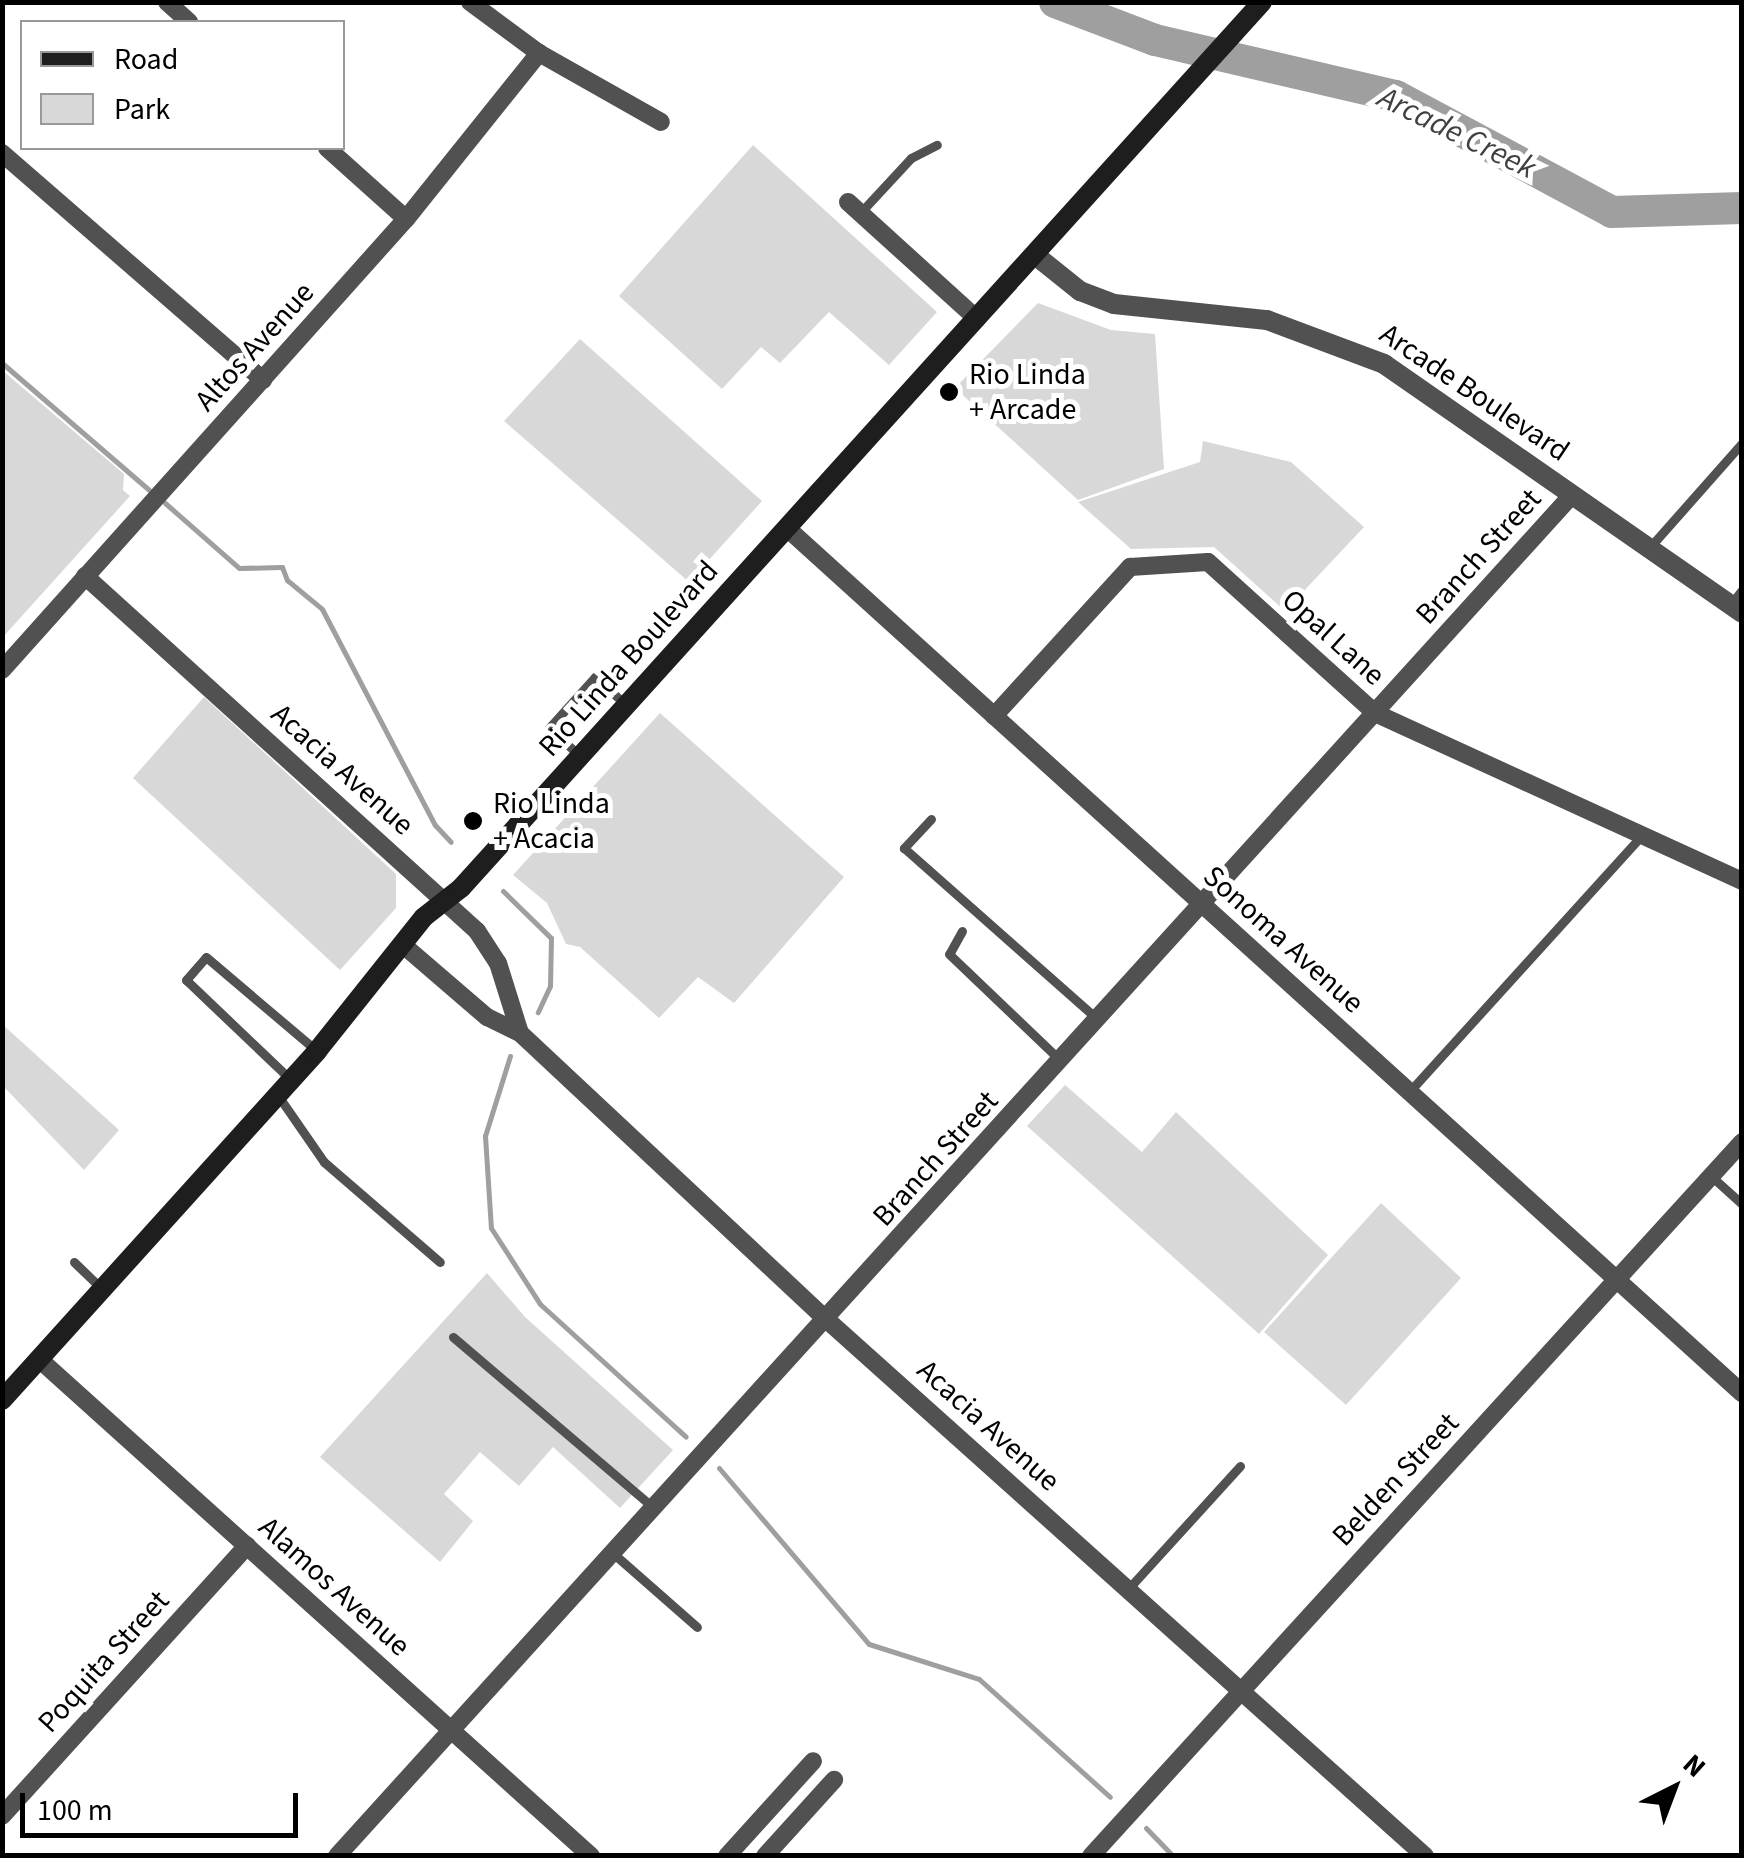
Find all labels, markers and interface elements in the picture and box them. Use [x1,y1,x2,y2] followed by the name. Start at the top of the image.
[20,20,345,150] legend
[114,38,178,81] text: Road
[1372,78,1542,188] water label: Arcade Creek
[114,88,170,131] text: Park
[188,275,322,419] street label: Altos Avenue
[1372,316,1576,470] street label: Arcade Boulevard
[969,357,1086,428] place label: Rio Linda + Arcade
[938,381,960,403] marker: Rio Linda + Arcade
[1409,482,1549,632] street label: Branch Street
[532,554,726,764] street label: Rio Linda Boulevard
[1274,582,1392,694] street label: Opal Lane
[263,697,421,843] street label: Acacia Avenue
[493,786,610,856] place label: Rio Linda + Acacia
[462,810,484,832] marker: Rio Linda + Acacia
[1195,859,1371,1021] street label: Sonoma Avenue
[866,1084,1006,1234] street label: Branch Street
[909,1353,1067,1499] street label: Acacia Avenue
[1325,1406,1467,1554] street label: Belden Street
[251,1510,417,1664] street label: Alamos Avenue
[31,1584,177,1740] street label: Poquita Street
[1624,1738,1724,1838] north arrow
[1674,1745,1714,1787] text: N
[25,1773,302,1835] scale bar
[37,1789,113,1832] text: 100 m

